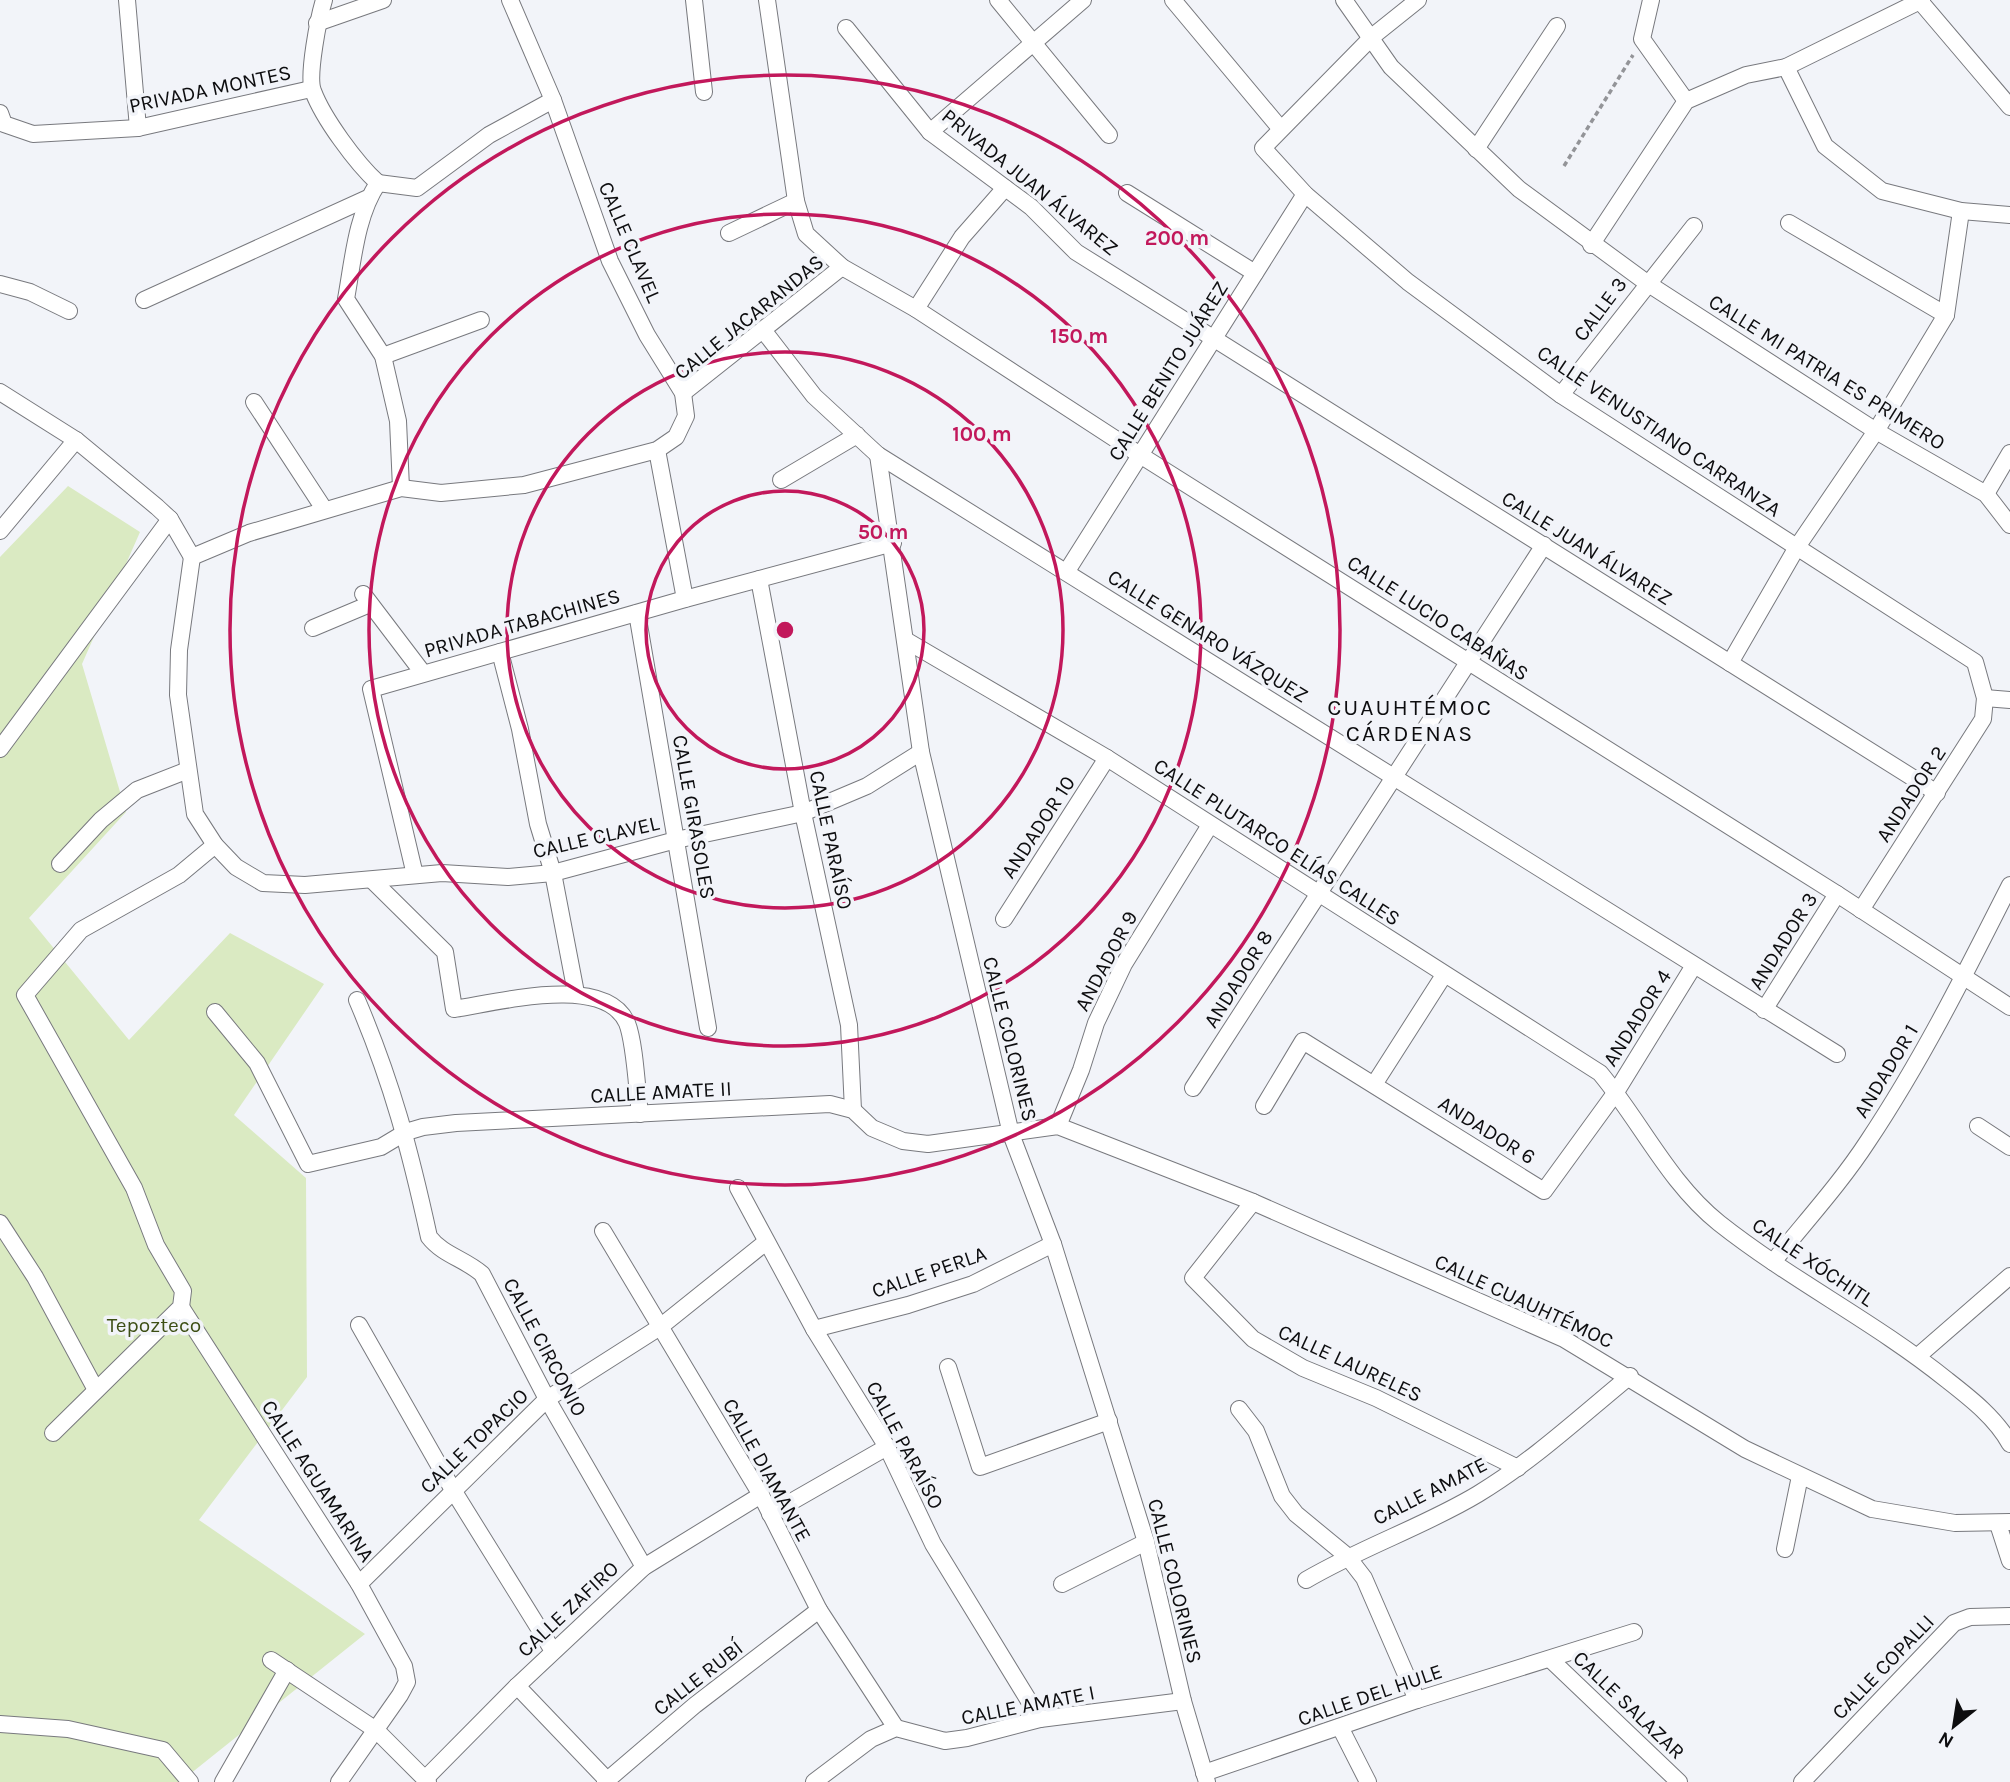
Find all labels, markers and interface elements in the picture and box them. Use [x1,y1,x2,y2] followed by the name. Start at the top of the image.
[127,60,293,118] street label: PRIVADA MONTES
[937,104,1123,260] street label: PRIVADA JUAN ÁLVAREZ
[594,178,666,306] street label: CALLE CLAVEL
[1145,226,1209,250] text: 200 m
[670,250,828,384] street label: CALLE JACARANDAS
[1568,272,1632,346] street label: CALLE 3
[1103,277,1233,465] street label: CALLE BENITO JUÁREZ
[1704,289,1950,455] street label: CALLE MI PATRIA ES PRIMERO
[1050,324,1108,348] text: 150 m
[1533,340,1785,522] street label: CALLE VENUSTIANO CARRANZA
[952,422,1012,446] text: 100 m
[1497,486,1677,610] street label: CALLE JUAN ÁLVAREZ
[858,520,908,544] text: 50 m
[1343,550,1533,686] street label: CALLE LUCIO CABAÑAS
[1103,564,1313,708] street label: CALLE GENARO VÁZQUEZ
[421,583,623,663] street label: PRIVADA TABACHINES
[773,618,797,642] centre of rings
[1327,694,1493,747] district label: CUAUHTÉMOC CÁRDENAS
[668,733,720,901] street label: CALLE GIRASOLES
[1871,741,1951,847] street label: ANDADOR 2
[1149,753,1405,931] street label: CALLE PLUTARCO ELÍAS CALLES
[805,768,857,912] street label: CALLE PARAÍSO
[996,771,1080,883] street label: ANDADOR 10
[530,811,662,863] street label: CALLE CLAVEL
[1744,888,1822,994] street label: ANDADOR 3
[1070,907,1142,1015] street label: ANDADOR 9
[1199,926,1277,1032] street label: ANDADOR 8
[978,954,1042,1124] street label: CALLE COLORINES
[1598,965,1676,1071] street label: ANDADOR 4
[1849,1020,1923,1122] street label: ANDADOR 1
[590,1076,732,1108] street label: CALLE AMATE II
[1434,1091,1540,1169] street label: ANDADOR 6
[1748,1213,1878,1312] street label: CALLE XÓCHITL
[869,1241,989,1303] street label: CALLE PERLA
[1431,1249,1617,1353] street label: CALLE CUAUHTÉMOC
[498,1274,592,1420] street label: CALLE CIRCONIO
[107,1313,201,1337] park label: Tepozteco
[1274,1319,1426,1407] street label: CALLE LAURELES
[861,1377,949,1513] street label: CALLE PARAÍSO
[415,1384,533,1498] street label: CALLE TOPACIO
[718,1394,816,1546] street label: CALLE DIAMANTE
[257,1396,379,1566] street label: CALLE AGUAMARINA
[1369,1452,1491,1530] street label: CALLE AMATE
[1143,1496,1207,1666] street label: CALLE COLORINES
[513,1556,623,1662] street label: CALLE ZAFIRO
[1827,1610,1939,1724] street label: CALLE COPALLI
[649,1635,748,1720] street label: CALLE RUBÍ
[1568,1646,1690,1764] street label: CALLE SALAZAR
[1295,1659,1445,1731] street label: CALLE DEL HULE
[959,1680,1097,1730] street label: CALLE AMATE I
[1919,1691,1989,1761] north arrow
[1935,1727,1957,1753] text: N

